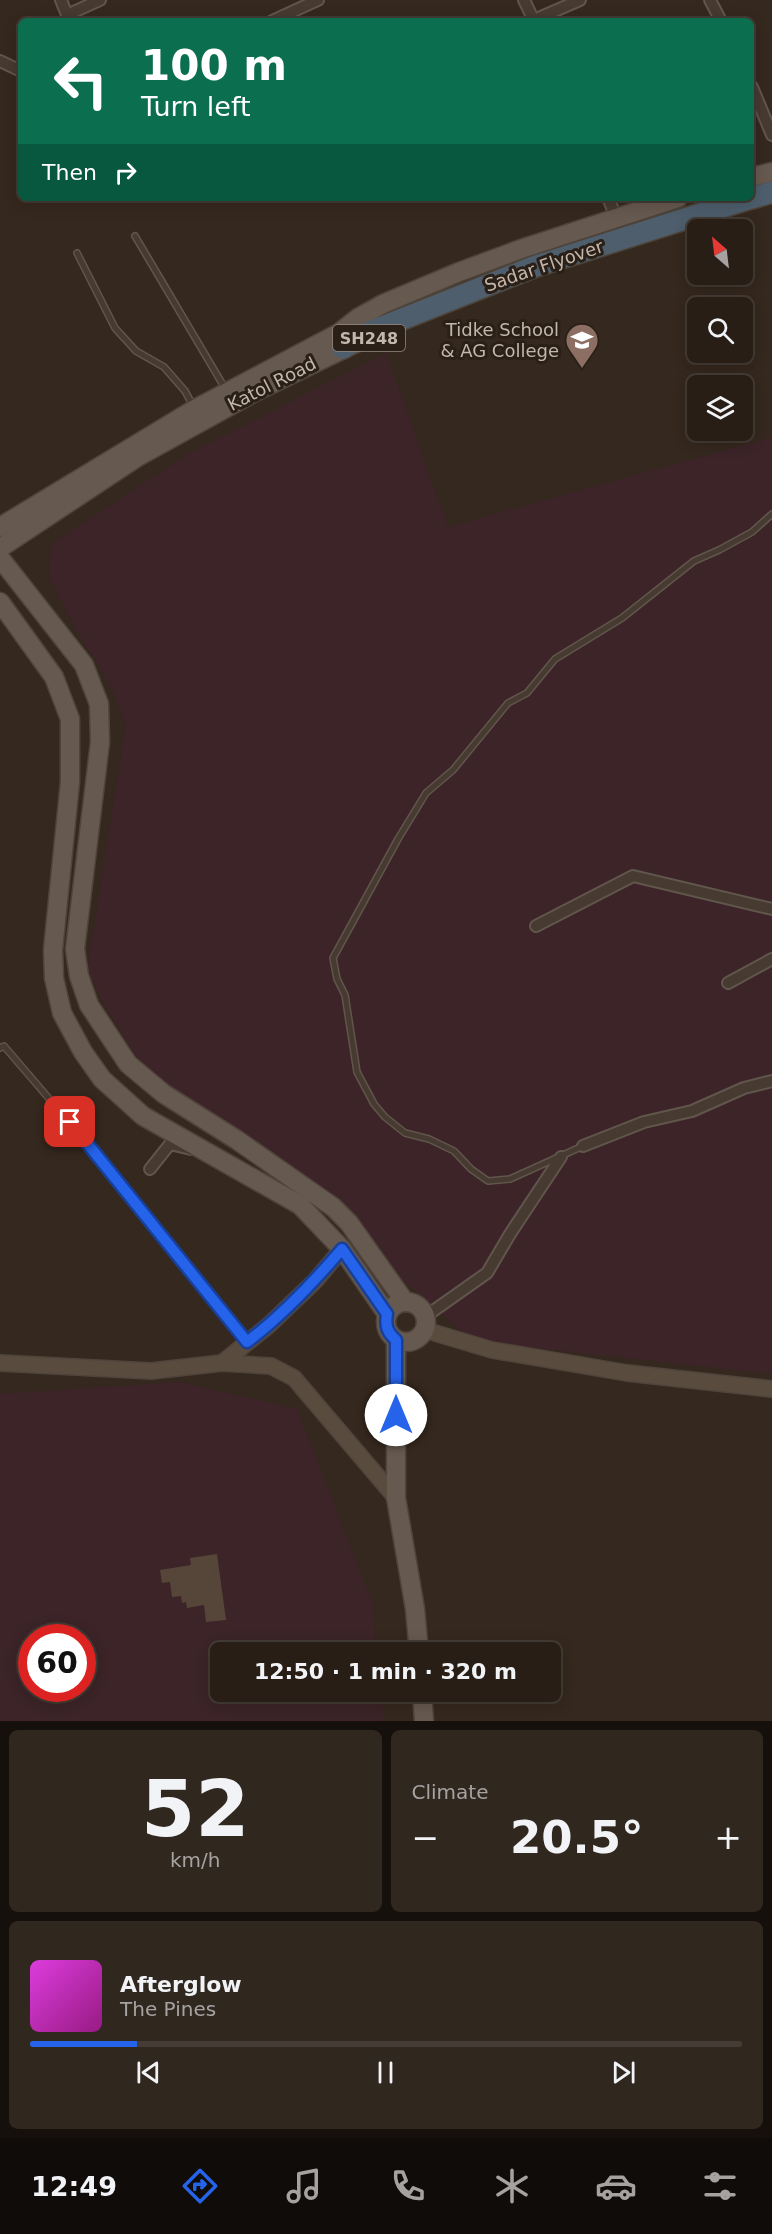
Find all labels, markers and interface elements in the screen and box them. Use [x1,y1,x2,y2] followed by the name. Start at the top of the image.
[141,41,287,90] text: 100 m
[42,42,120,120] icon: left
[141,91,251,122] text: Turn left
[109,156,142,189] icon: right
[42,160,97,185] text: Then
[687,219,753,285] north arrow
[687,219,753,441] map controls
[482,235,607,296] street label: Sadar Flyover
[687,297,753,363] button: search
[440,319,559,361] place label: Tidke School & AG College
[564,322,600,369] school or university icon: Tidke School & AG College
[333,325,405,351] road number: SH248
[224,352,320,415] street label: Katol Road
[687,375,753,441] button: layers
[44,1096,95,1147] pin
[53,1105,86,1138] icon: arrive
[364,1383,428,1447] position arrow
[18,1624,96,1702] speed limit sign: 60
[254,1659,517,1684] text: 12:50 · 1 min · 320 m
[141,1764,250,1854] text: 52
[412,1780,488,1804] text: Climate
[510,1811,644,1864] text: 20.5°
[412,1818,439,1857] text: −
[714,1818,742,1857] text: +
[170,1848,220,1872] text: km/h
[120,1972,242,1997] text: Afterglow
[120,1997,216,2021] text: The Pines
[132,2056,165,2089] icon: previous
[369,2056,402,2089] icon: pause
[607,2056,640,2089] icon: next
[179,2165,221,2207] icon: directions
[283,2165,325,2207] icon: music
[387,2165,429,2207] icon: phone
[491,2165,533,2207] icon: climate
[595,2165,637,2207] icon: car
[699,2165,741,2207] icon: filters
[31,2171,117,2202] text: 12:49

